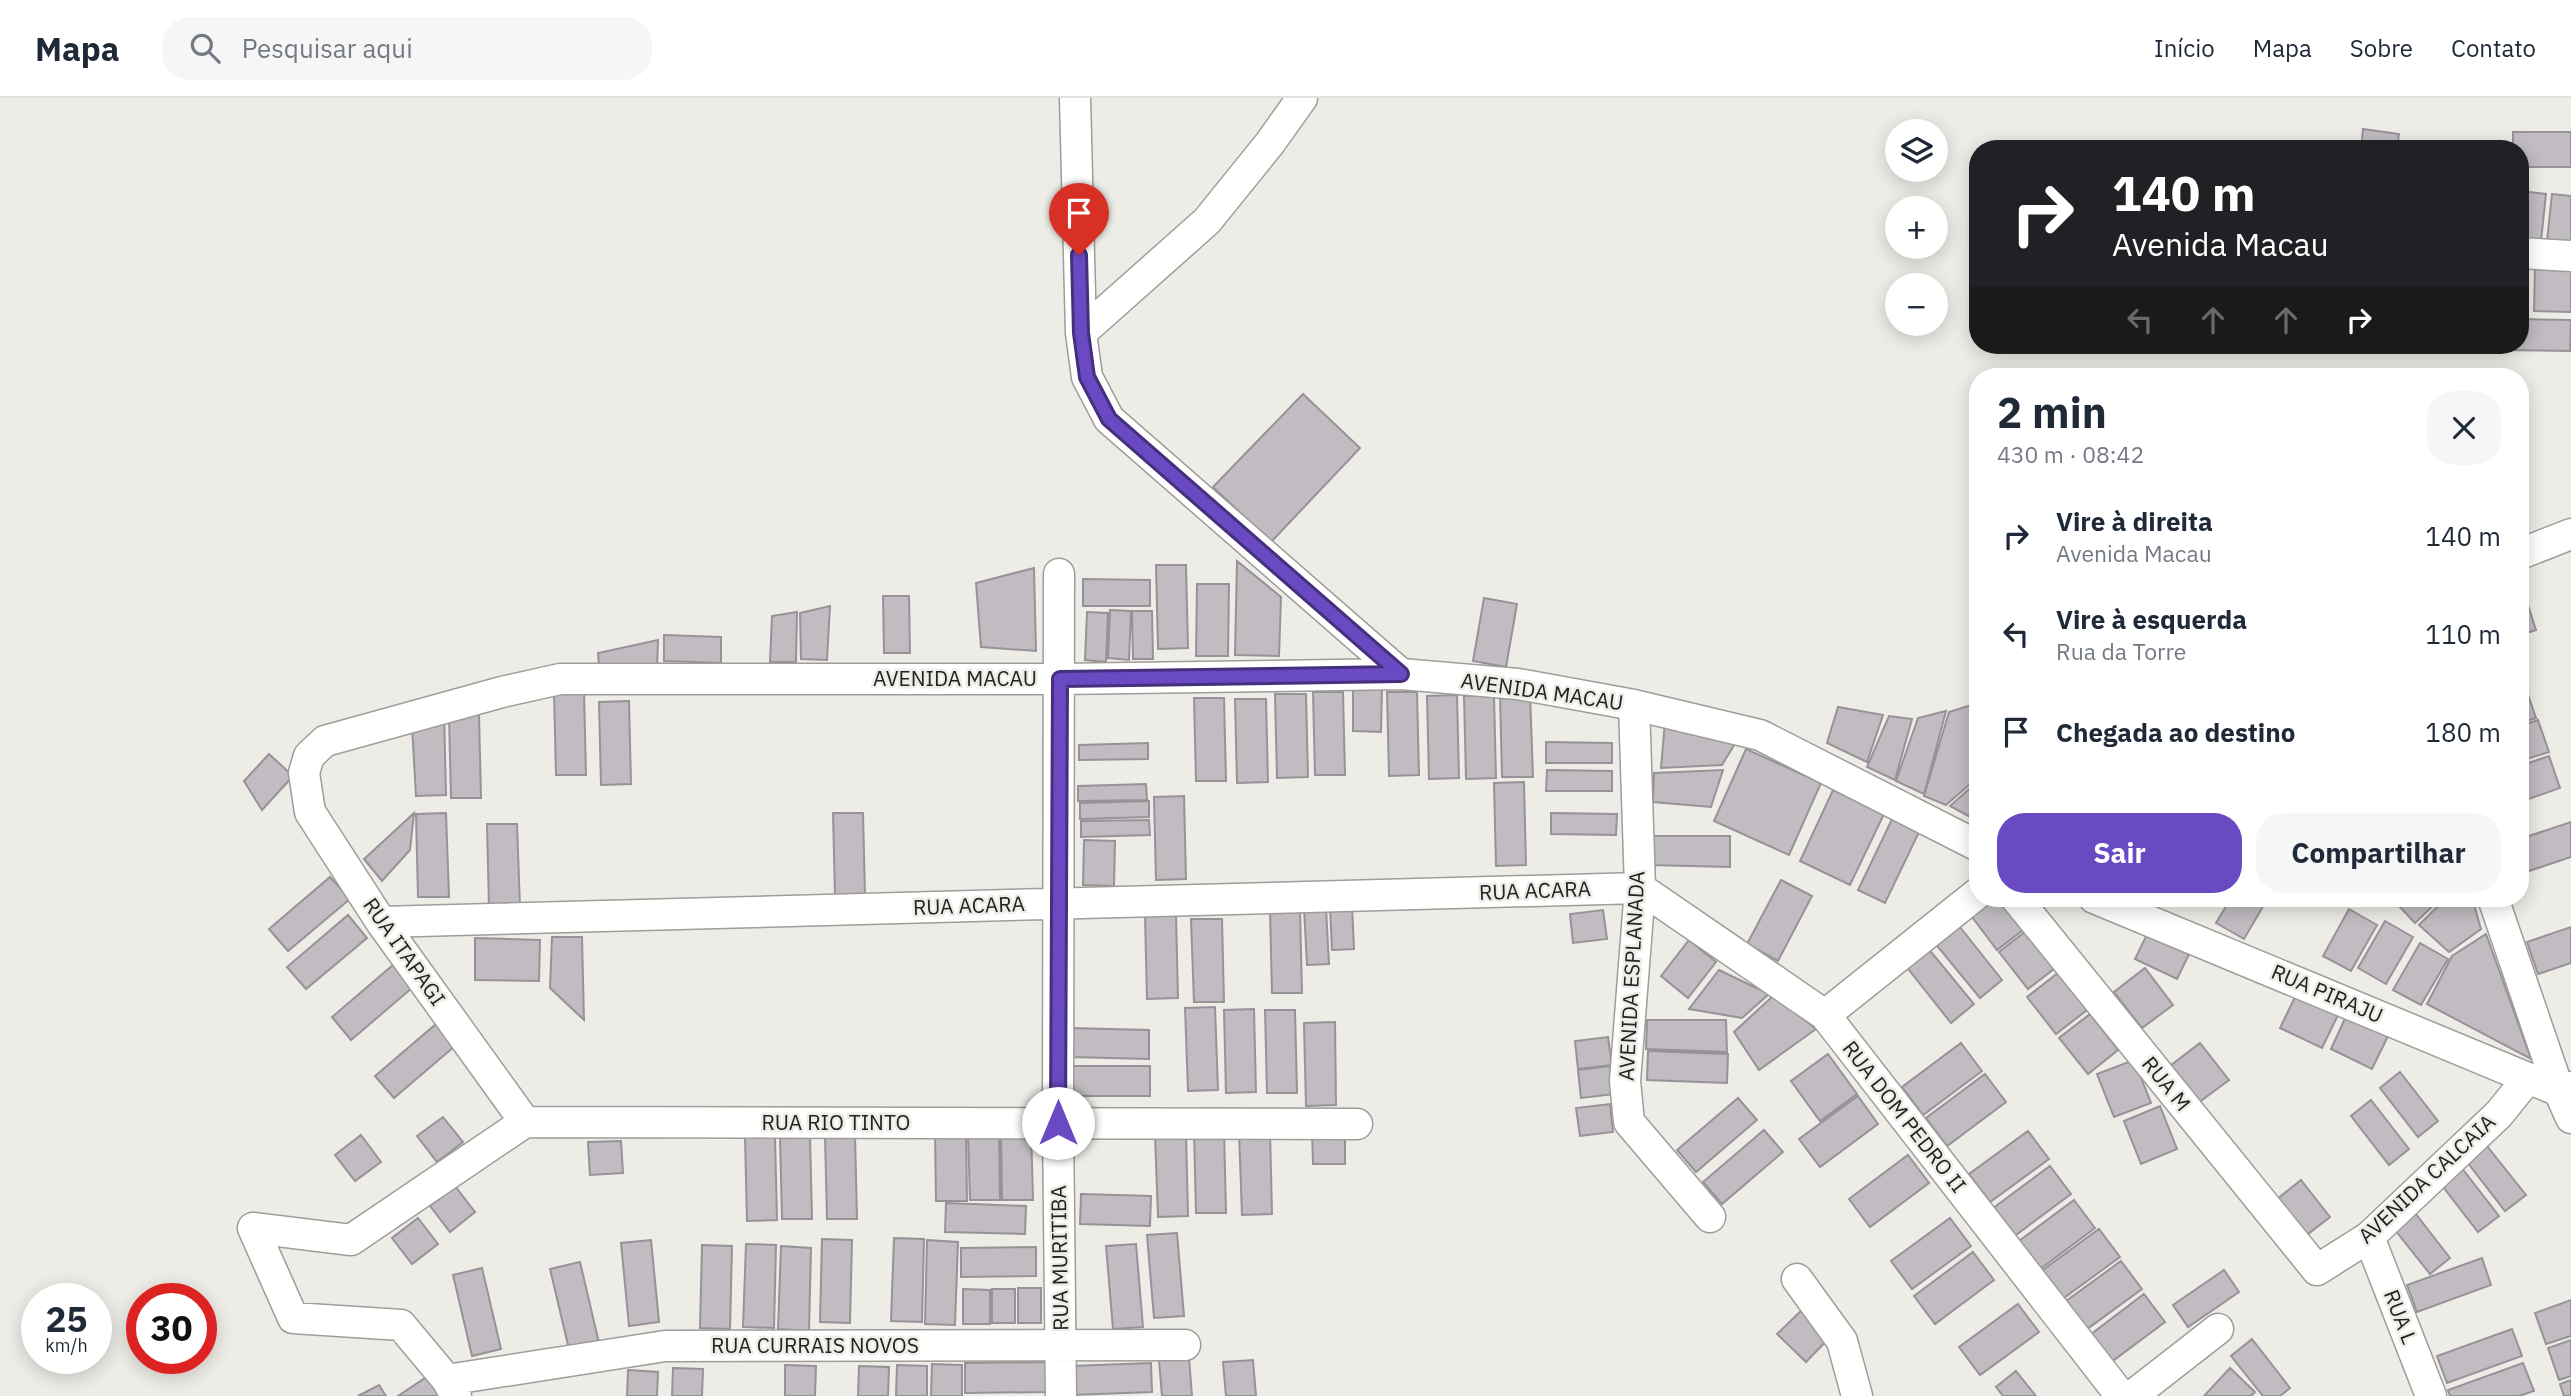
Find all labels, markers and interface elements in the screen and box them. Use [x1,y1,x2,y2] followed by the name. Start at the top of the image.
[162,17,652,80] search box
[35,27,120,70] text: Mapa
[186,29,224,67] icon: search
[242,31,413,65] text: Pesquisar aqui
[2154,32,2215,64] text: Início
[2253,32,2312,64] text: Mapa
[2350,32,2413,64] text: Sobre
[2451,32,2536,64] text: Contato
[1885,119,1948,336] map controls
[1885,119,1948,182] button: layers
[2112,161,2256,224] text: 140 m
[1997,168,2088,259] icon: right
[1049,183,1109,255] pin
[1060,194,1098,232] icon: arrive
[1885,196,1948,259] button: +
[2112,223,2329,265] text: Avenida Macau
[1885,273,1948,336] button: −
[2121,301,2159,339] icon: left
[2194,301,2232,339] icon: ahead
[2267,301,2305,339] icon: ahead
[2340,301,2378,339] icon: right
[1997,385,2107,440] text: 2 min
[2427,391,2501,465] button: close
[1997,439,2144,469] text: 430 m · 08:42
[2056,504,2213,538] text: Vire à direita
[1997,517,2035,555] icon: right
[2425,519,2501,553] text: 140 m
[2056,538,2212,568] text: Avenida Macau
[2056,602,2247,636] text: Vire à esquerda
[1997,615,2035,653] icon: left
[2425,617,2501,651] text: 110 m
[2056,636,2186,666] text: Rua da Torre
[873,664,1037,692] street label: AVENIDA MACAU
[1459,666,1625,716] street label: AVENIDA MACAU
[1997,713,2035,751] icon: arrive
[2056,715,2295,749] text: Chegada ao destino
[2425,715,2501,749] text: 180 m
[1997,813,2242,893] button: Sair
[2256,813,2501,893] button: Compartilhar
[1612,870,1650,1082] street label: AVENIDA ESPLANADA
[1478,874,1591,906] street label: RUA ACARA
[912,889,1025,921] street label: RUA ACARA
[357,892,452,1011] street label: RUA ITAPAGI
[2267,957,2387,1029] street label: RUA PIRAJU
[1837,1035,1973,1198] street label: RUA DOM PEDRO II
[2136,1050,2197,1117] street label: RUA M
[1021,1086,1095,1160] position arrow
[2352,1107,2501,1249] street label: AVENIDA CALCAIA
[762,1108,910,1136] street label: RUA RIO TINTO
[1044,1185,1074,1331] street label: RUA MURITIBA
[126,1283,217,1374] speed limit sign: 30
[2378,1285,2424,1348] street label: RUA L
[45,1296,88,1342] text: 25
[711,1331,919,1359] street label: RUA CURRAIS NOVOS
[45,1334,88,1357] text: km/h

